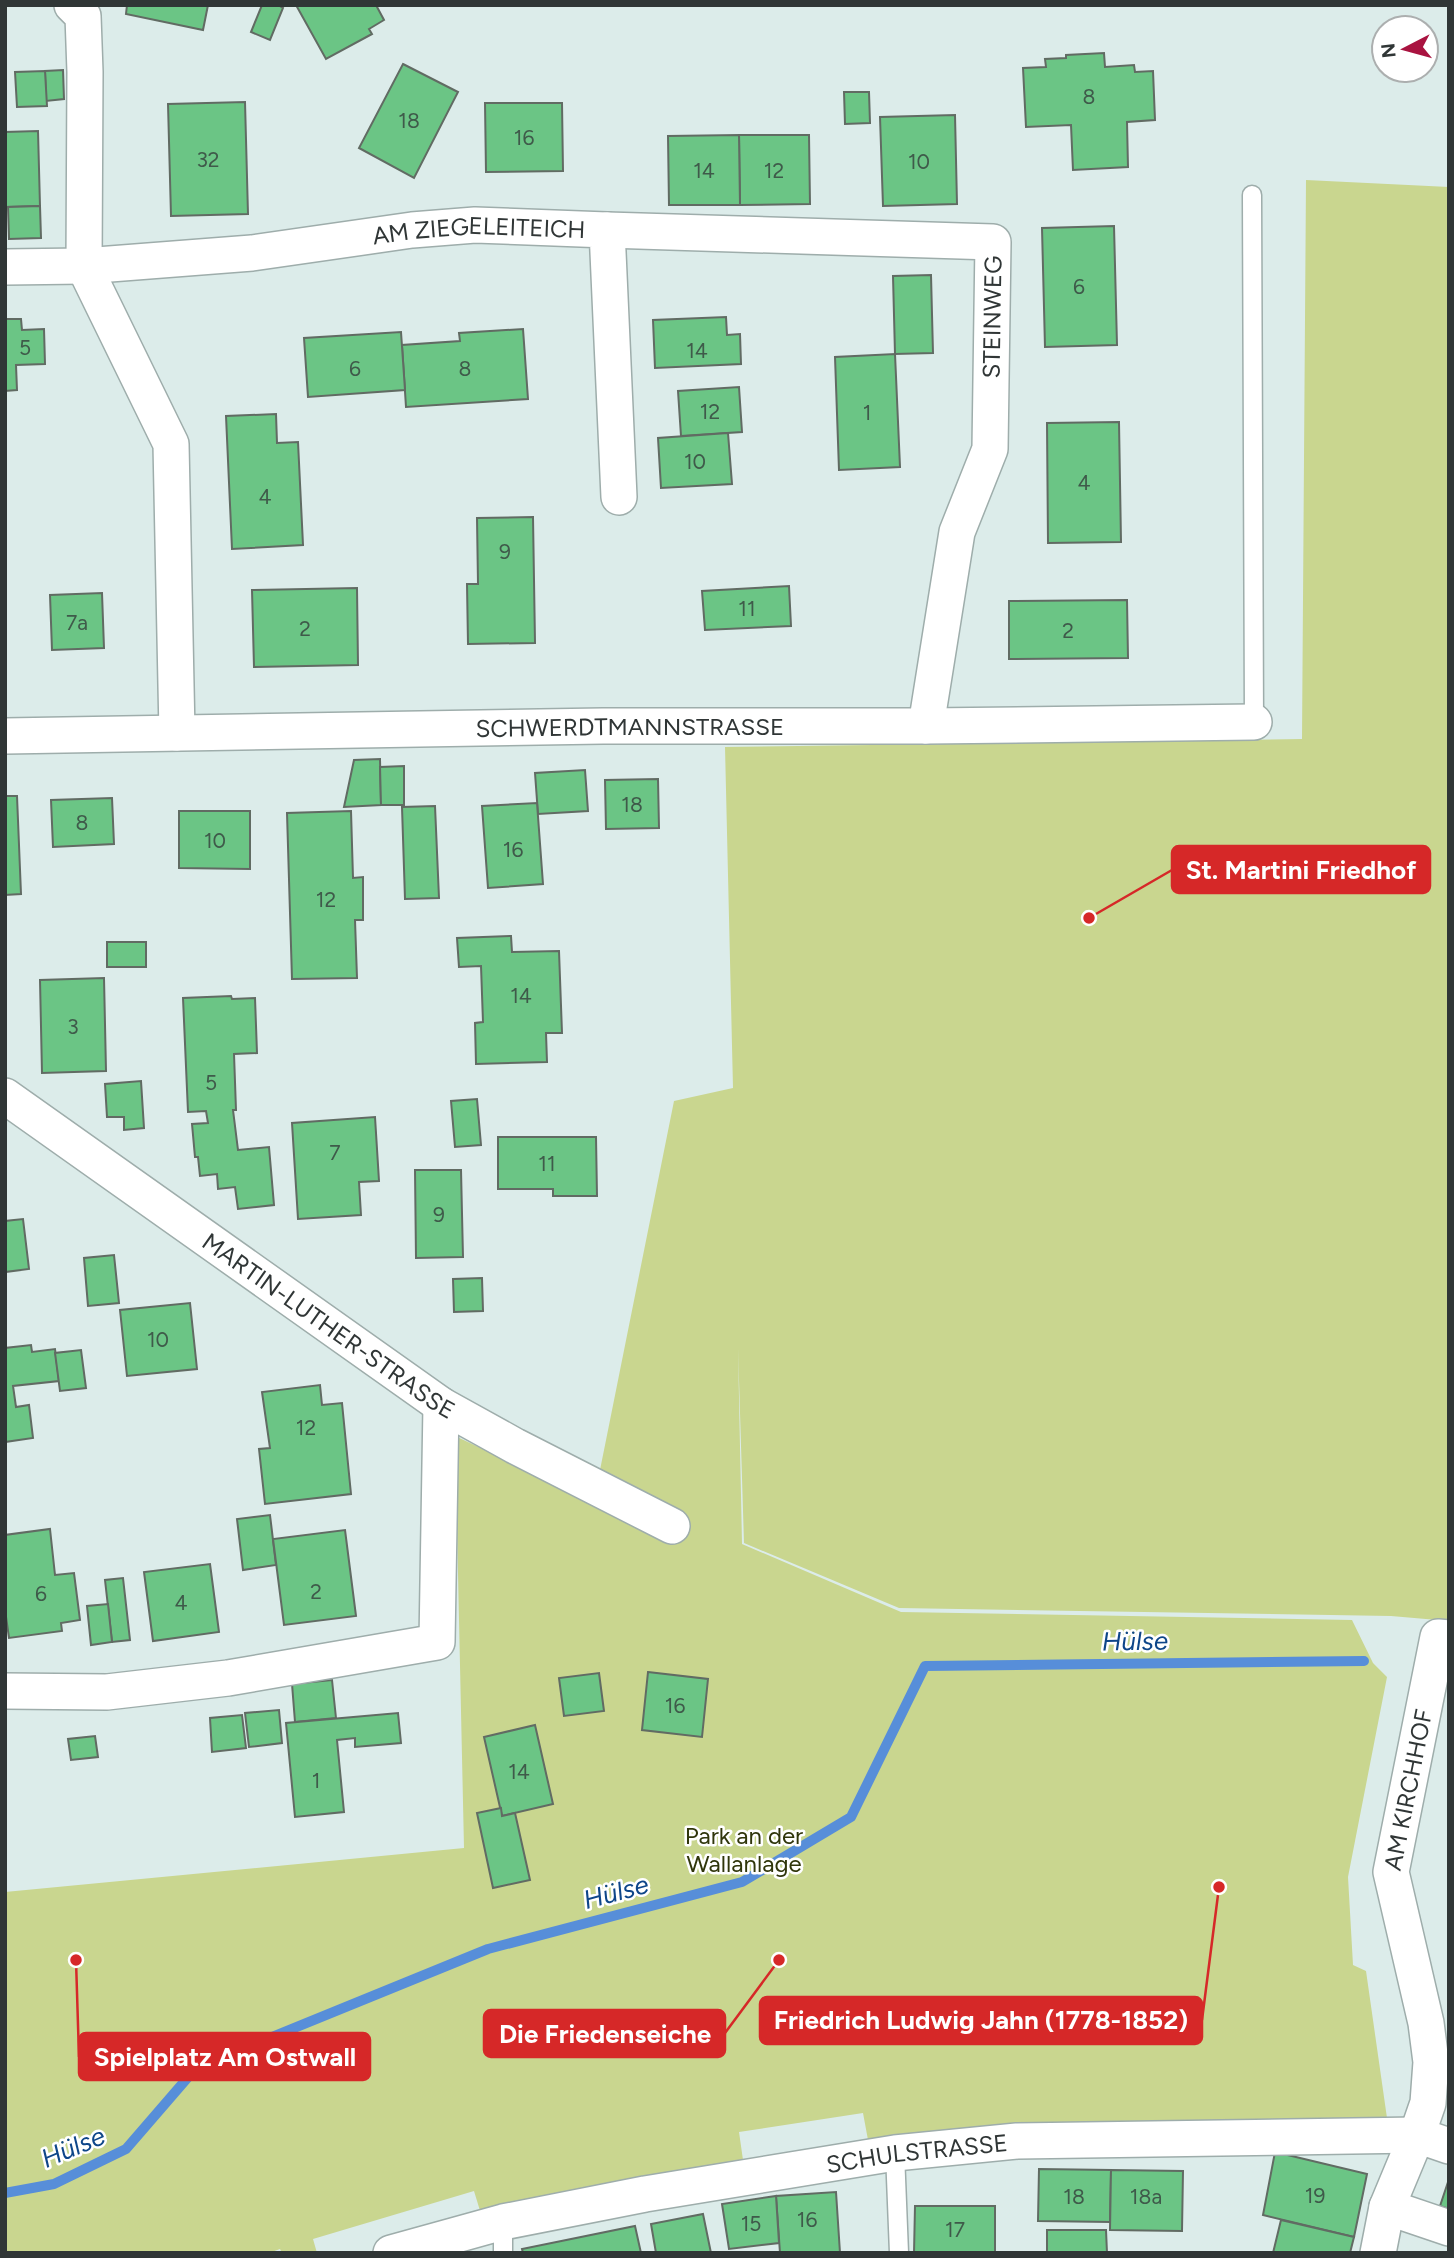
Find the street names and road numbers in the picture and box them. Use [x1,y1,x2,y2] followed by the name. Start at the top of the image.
[370,210,586,250] street label: AM ZIEGELEITEICH
[976,255,1008,379] street label: STEINWEG
[475,711,784,743] street label: SCHWERDTMANNSTRASSE
[197,1226,460,1424] street label: MARTIN-LUTHER-STRASSE
[1377,1707,1438,1873] street label: AM KIRCHHOF
[824,2128,1009,2179] street label: SCHULSTRASSE

